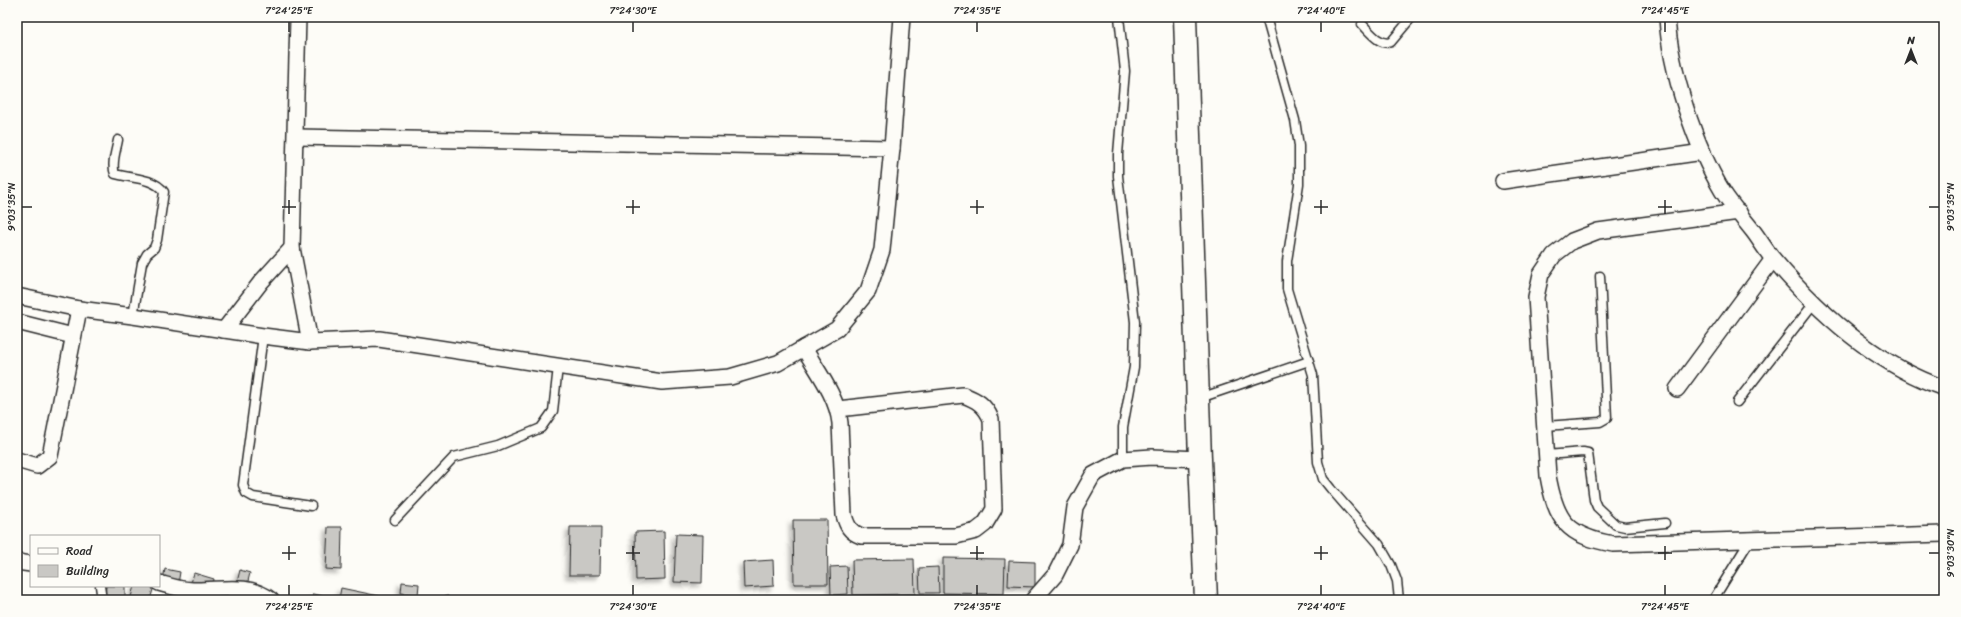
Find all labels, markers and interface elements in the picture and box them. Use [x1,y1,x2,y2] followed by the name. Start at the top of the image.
[265,2,314,20] text: 7°24'25"E
[609,2,658,20] text: 7°24'30"E
[953,2,1002,20] text: 7°24'35"E
[1297,2,1346,20] text: 7°24'40"E
[1641,2,1690,20] text: 7°24'45"E
[1891,30,1931,70] north arrow
[1906,31,1915,50] text: N
[3,183,21,231] text: 9°03'35"N
[1942,183,1960,231] text: 9°03'35"N
[1942,529,1960,577] text: 9°03'30"N
[30,535,160,587] legend
[66,540,93,562] text: Road
[66,560,109,582] text: Building
[265,598,314,616] text: 7°24'25"E
[609,598,658,616] text: 7°24'30"E
[953,598,1002,616] text: 7°24'35"E
[1297,598,1346,616] text: 7°24'40"E
[1641,598,1690,616] text: 7°24'45"E

